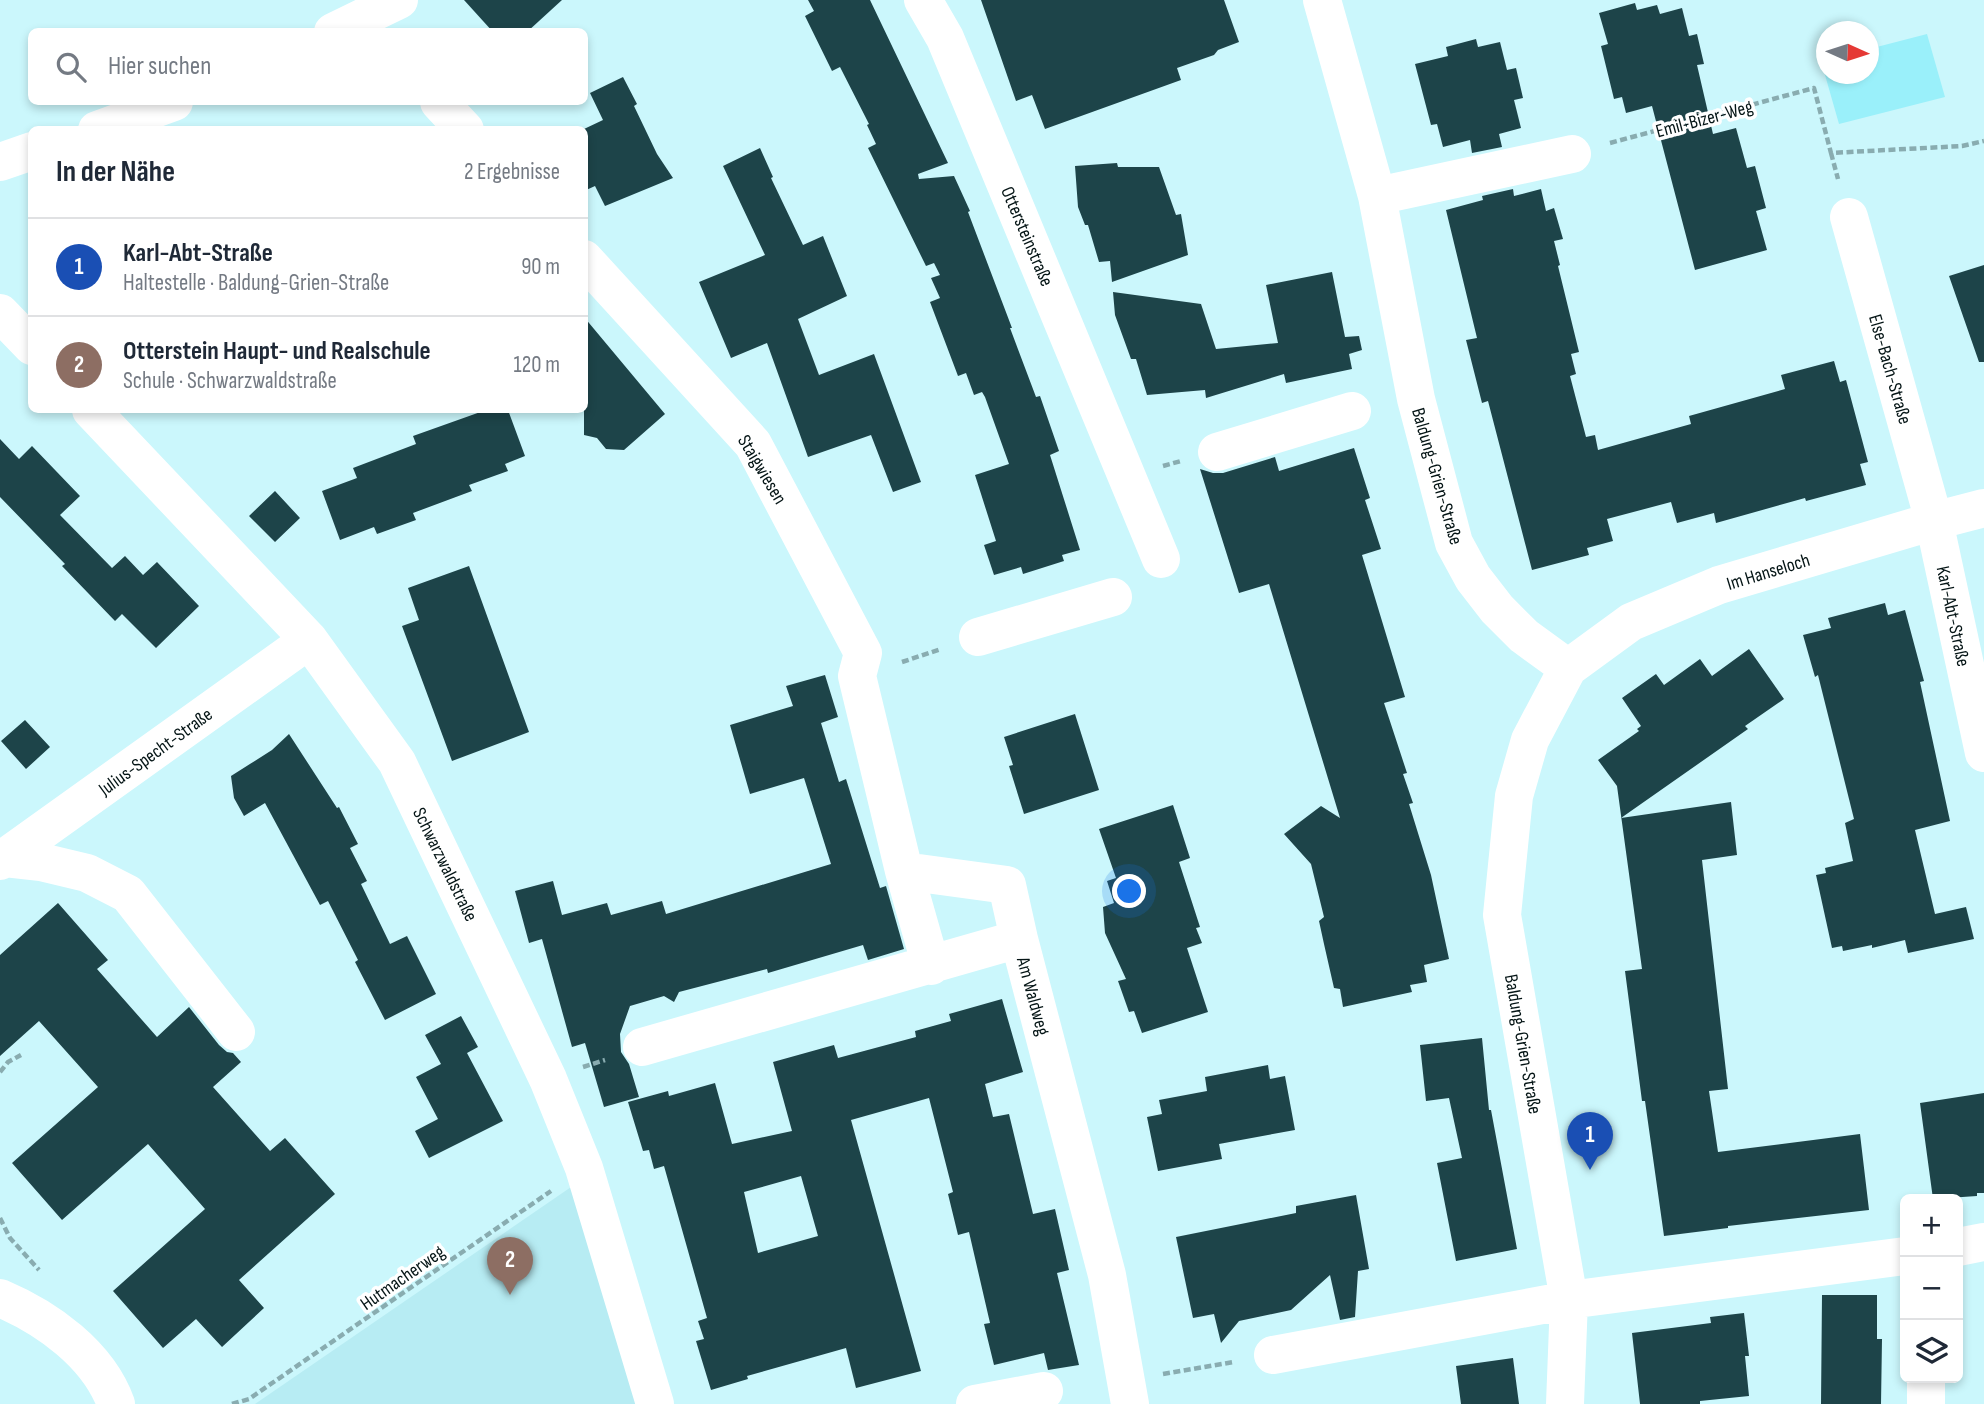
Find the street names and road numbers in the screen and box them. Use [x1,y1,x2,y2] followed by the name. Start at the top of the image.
[1653,95,1756,143] street label: Emil-Bizer-Weg
[995,183,1058,290] street label: Ottersteinstraße
[1863,312,1916,427] street label: Else-Bach-Straße
[1406,405,1467,548] street label: Baldung-Grien-Straße
[732,431,791,509] street label: Staigwiesen
[1724,549,1813,596] street label: Im Hanseloch
[1931,564,1974,669] street label: Karl-Abt-Straße
[94,703,217,802] street label: Julius-Specht-Straße
[407,804,482,925] street label: Schwarzwaldstraße
[1011,954,1054,1038] street label: Am Waldweg
[1499,973,1546,1116] street label: Baldung-Grien-Straße
[356,1241,450,1316] street label: Hutmacherweg

